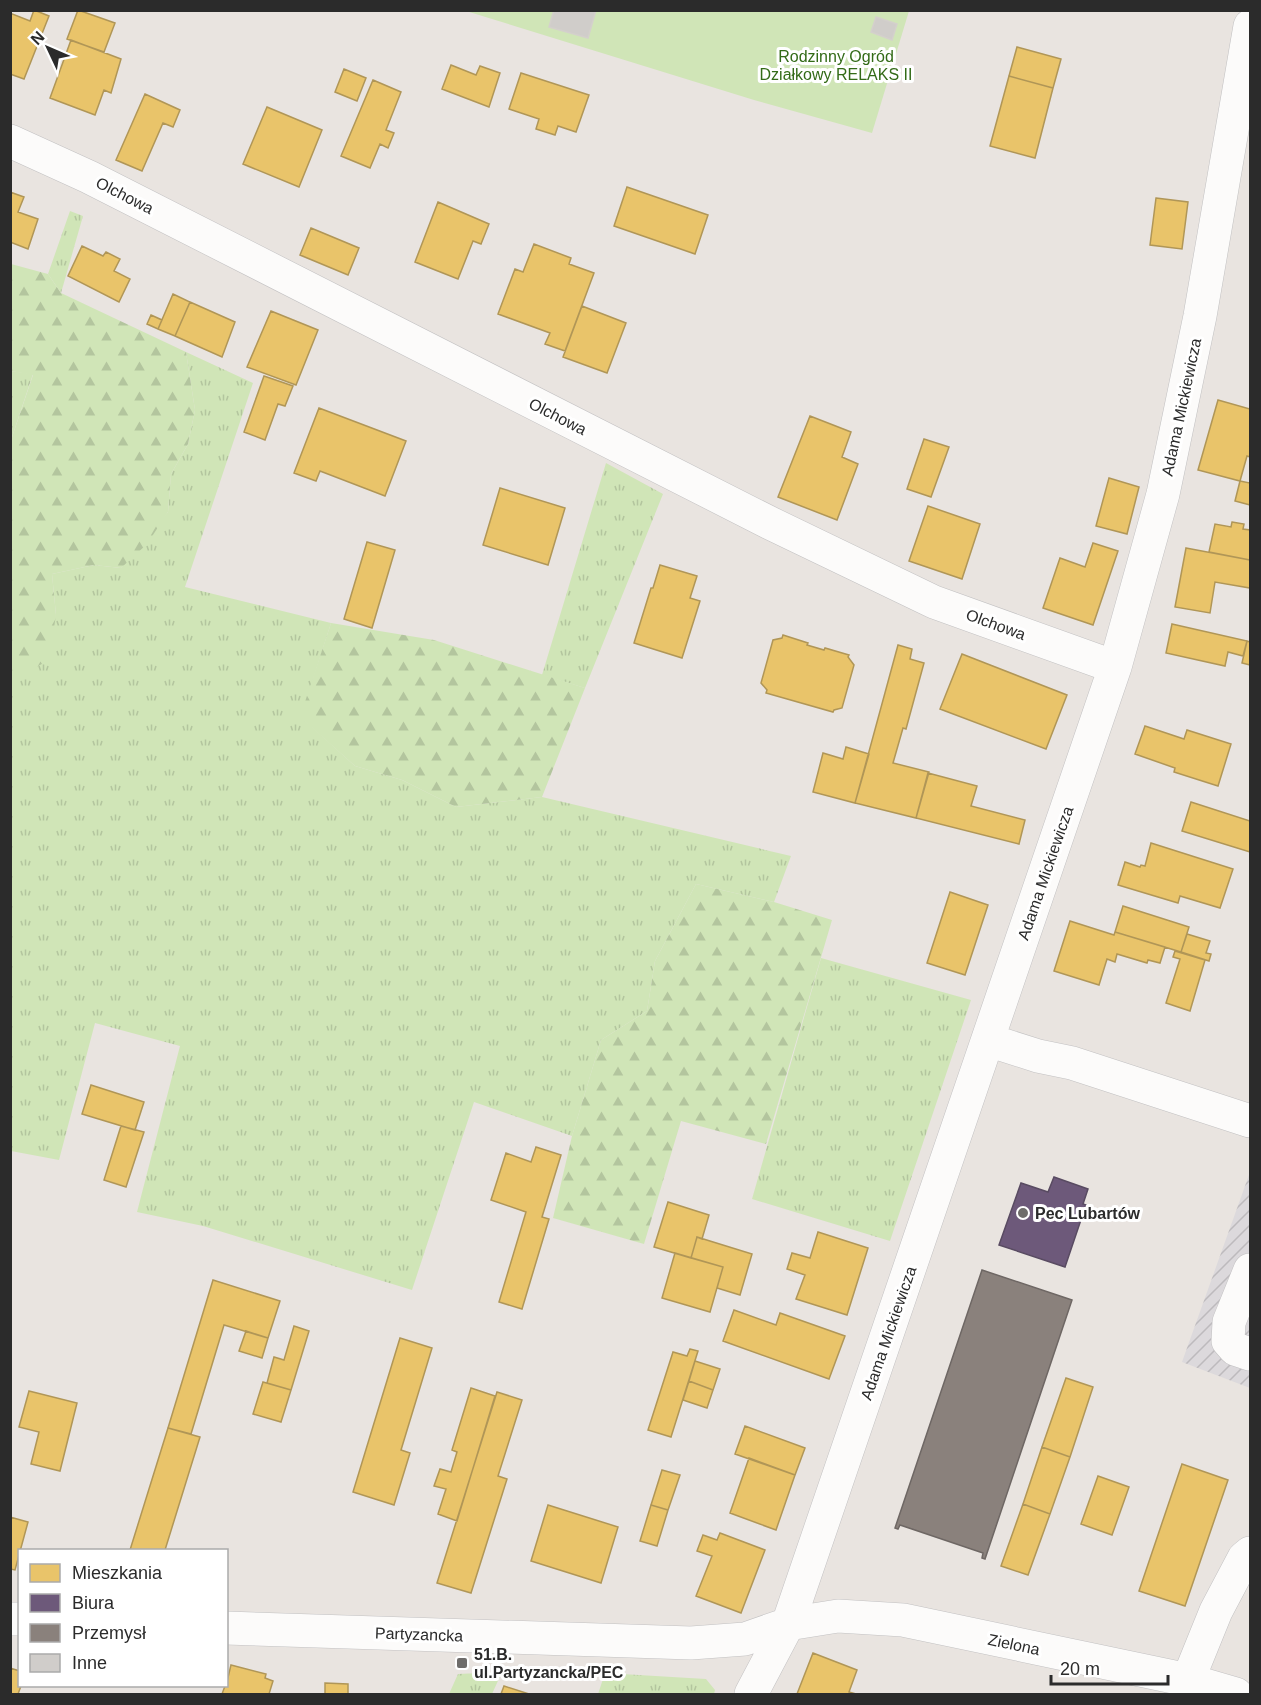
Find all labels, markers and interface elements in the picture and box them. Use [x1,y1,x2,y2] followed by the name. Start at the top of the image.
[18,18,78,78] north arrow
[27,28,48,48] text: N
[760,48,912,83] park label: Rodzinny Ogród Działkowy RELAKS II
[93,174,156,217] street label: Olchowa
[1159,337,1204,478] street label: Adama Mickiewicza
[526,395,589,438] street label: Olchowa
[964,606,1028,643] street label: Olchowa
[1015,804,1076,942] street label: Adama Mickiewicza
[1035,1205,1140,1222] place label: Pec Lubartów
[1016,1206,1030,1220] marker: Pec Lubartów
[858,1264,919,1402] street label: Adama Mickiewicza
[18,1549,228,1687] legend
[72,1563,163,1583] text: Mieszkania
[72,1593,115,1613] text: Biura
[72,1623,146,1643] text: Przemysł
[375,1624,463,1645] street label: Partyzancka
[986,1631,1041,1658] street label: Zielona
[474,1646,624,1681] place label: 51.B. ul.Partyzancka/PEC
[1051,1648,1168,1686] scale bar
[72,1653,107,1673] text: Inne
[455,1656,469,1670] marker: 51.B. ul.Partyzancka/PEC
[1060,1659,1100,1679] text: 20 m

